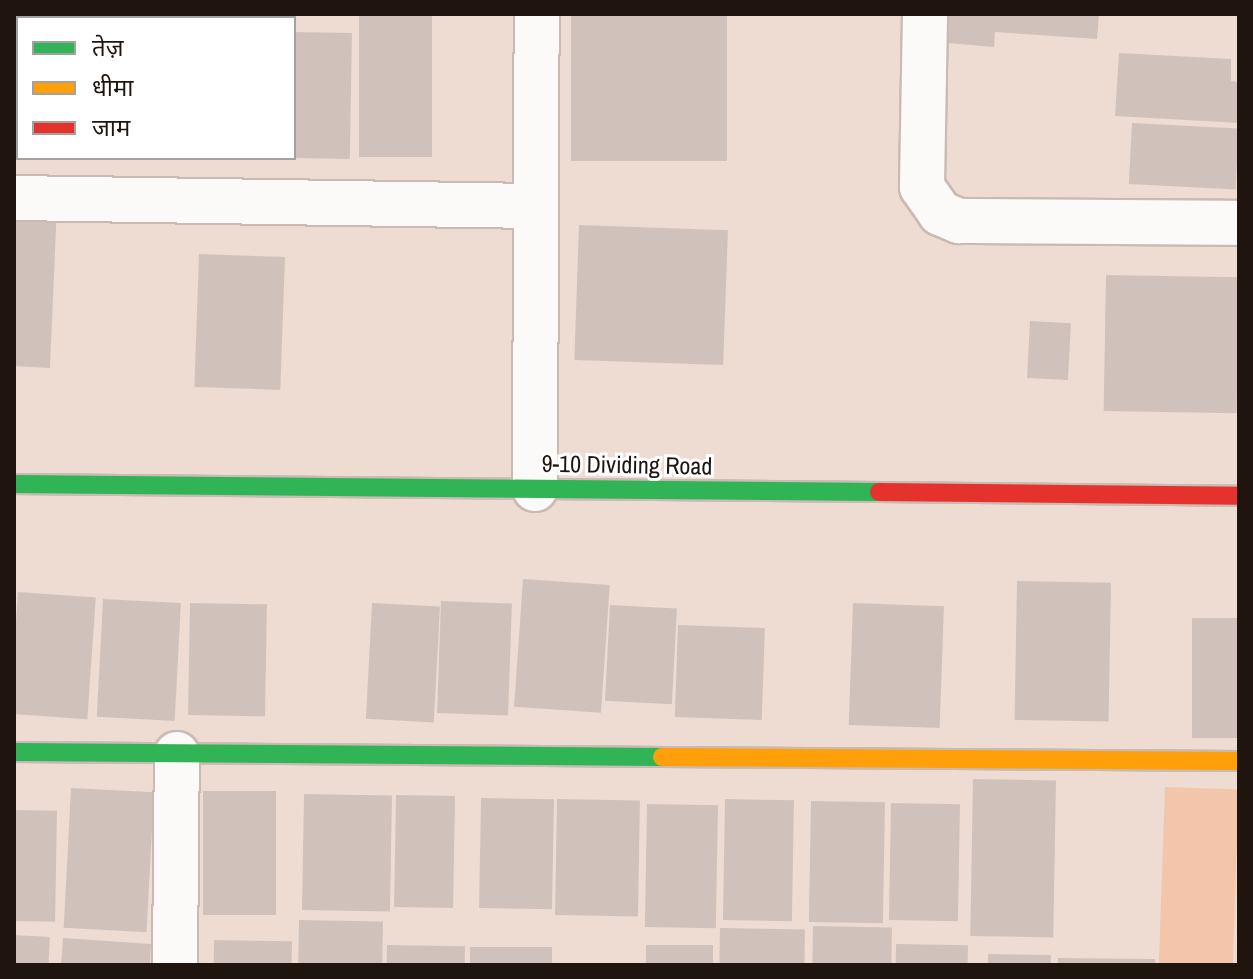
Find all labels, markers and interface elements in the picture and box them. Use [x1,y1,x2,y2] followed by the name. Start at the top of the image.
[16,16,296,160] legend
[92,31,124,63] text: तेज़
[92,71,134,103] text: धीमा
[92,111,130,143] text: जाम
[541,449,713,481] street label: 9-10 Dividing Road

